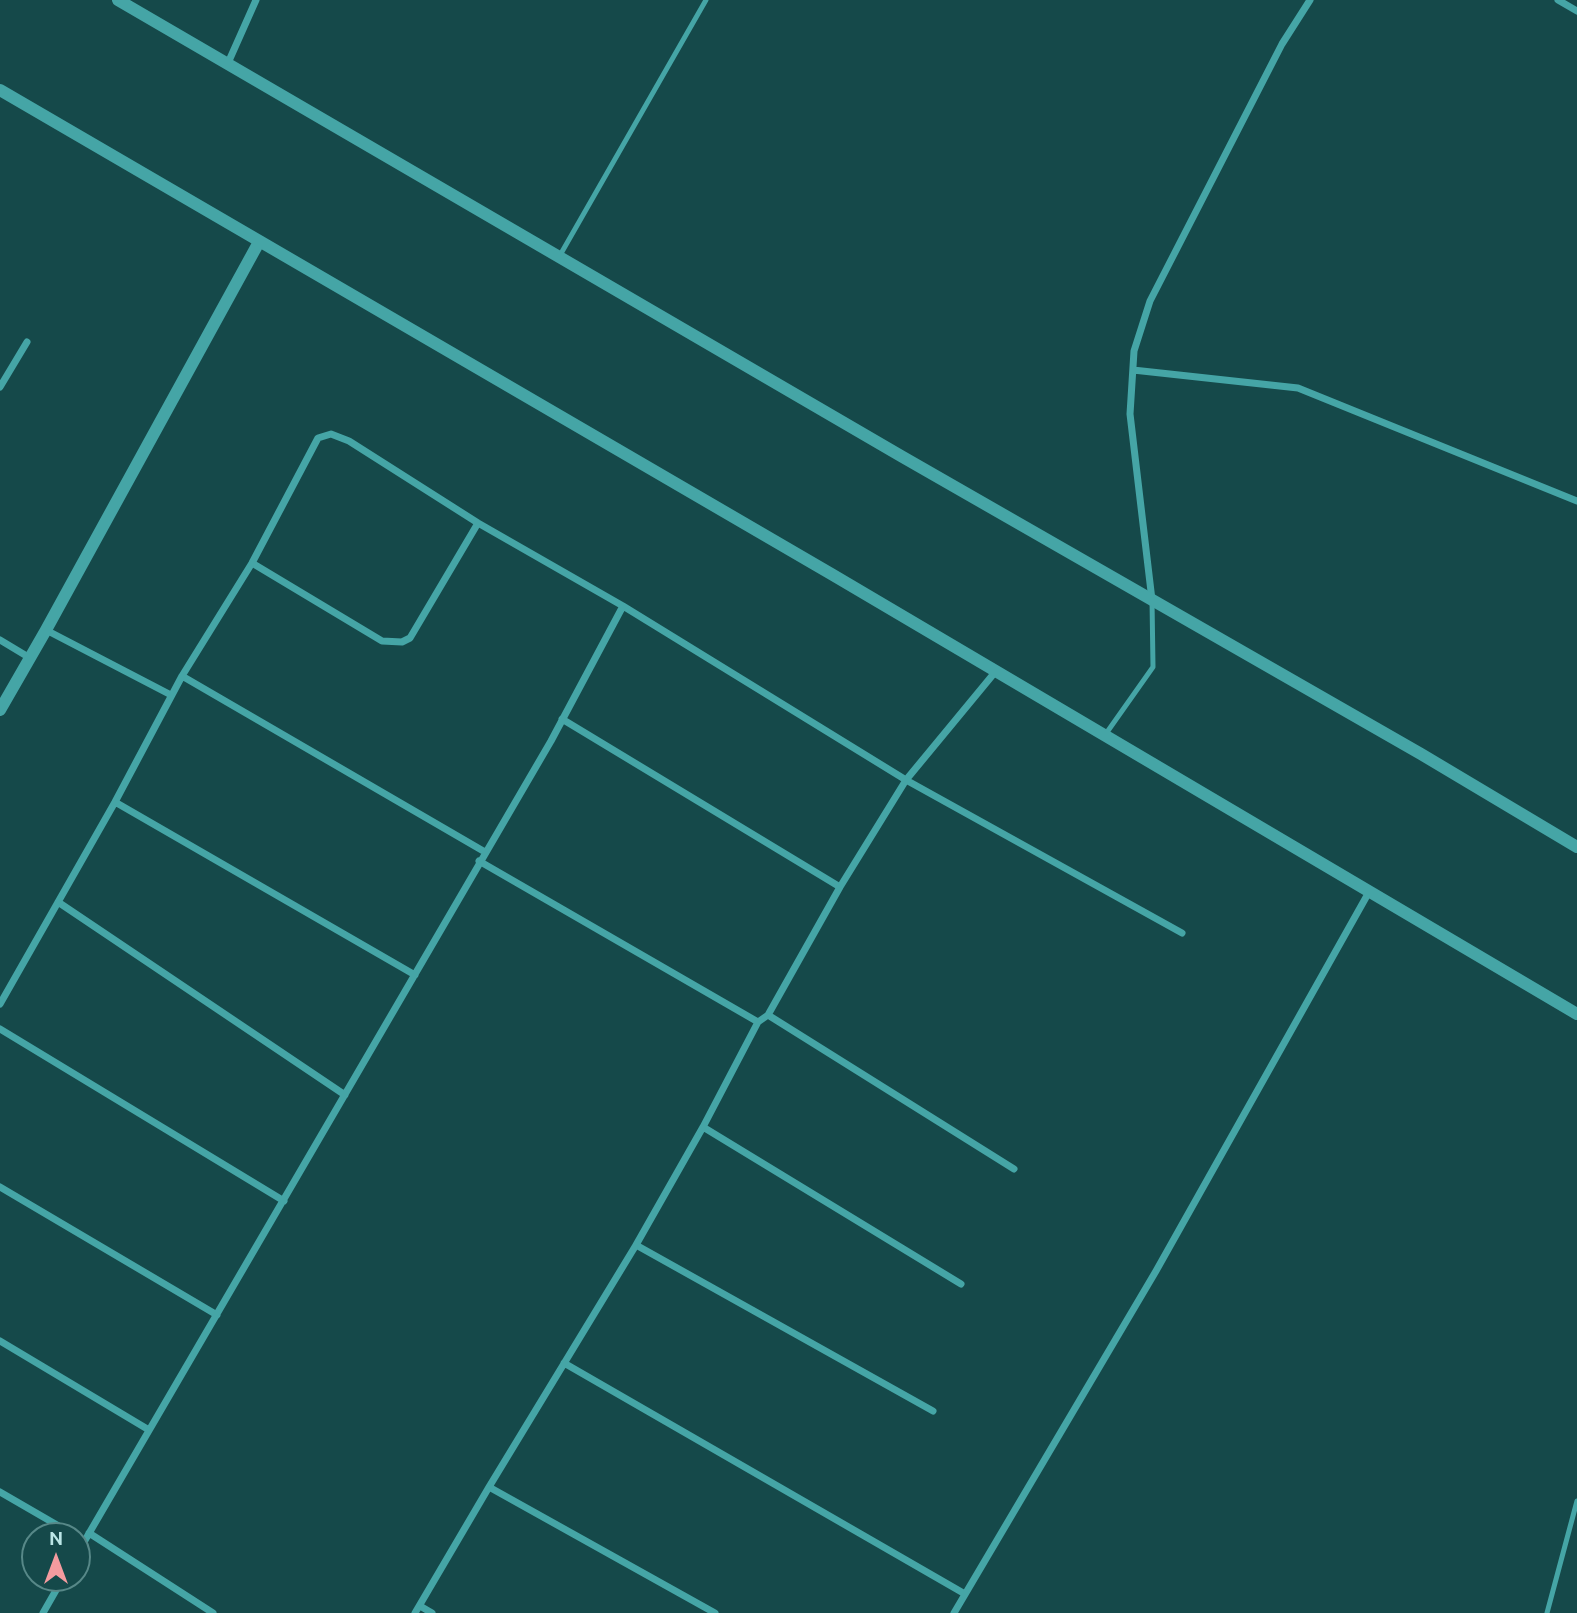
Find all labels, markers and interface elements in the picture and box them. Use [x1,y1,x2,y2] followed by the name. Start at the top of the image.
[21,1522,91,1592] north arrow
[49,1527,63,1549] text: N

